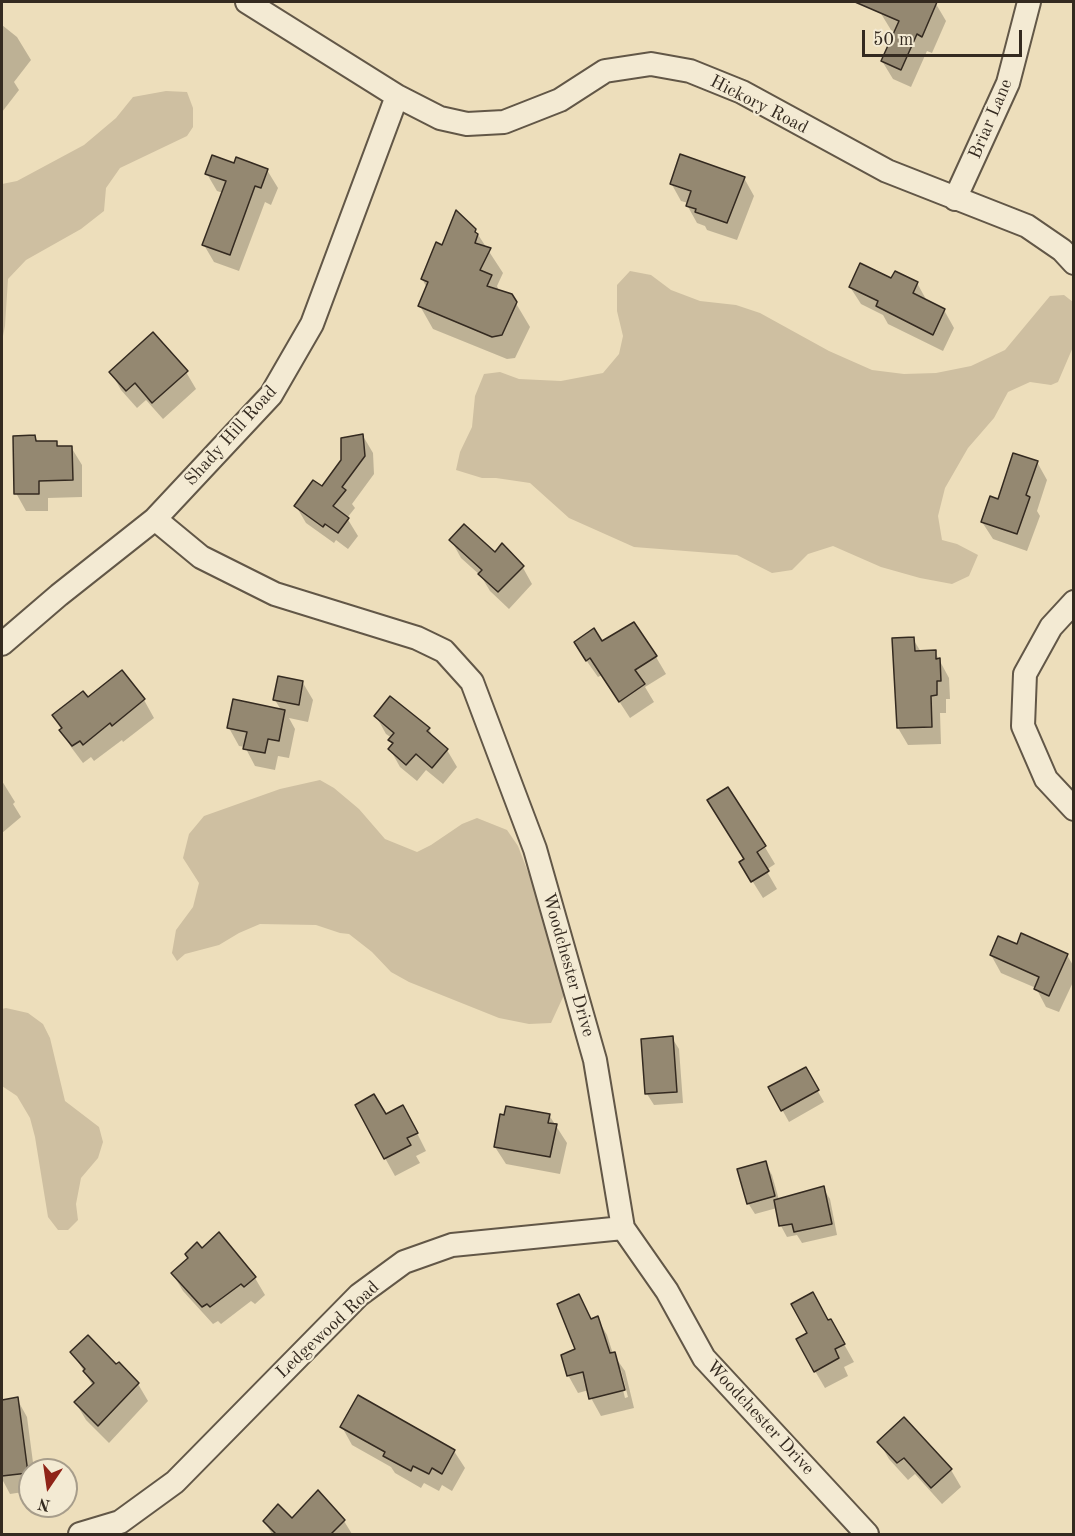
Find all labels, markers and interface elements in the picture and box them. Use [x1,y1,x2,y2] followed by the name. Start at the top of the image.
[865,18,1026,56] scale bar
[873,31,913,49] text: 50 m
[706,71,812,139] street label: Hickory Road
[964,76,1018,162] street label: Briar Lane
[180,381,282,491] street label: Shady Hill Road
[537,891,599,1039] street label: Woodchester Drive
[272,1277,384,1383] street label: Ledgewood Road
[701,1356,819,1480] street label: Woodchester Drive
[18,1458,78,1518] north arrow
[37,1494,52,1513] text: N

